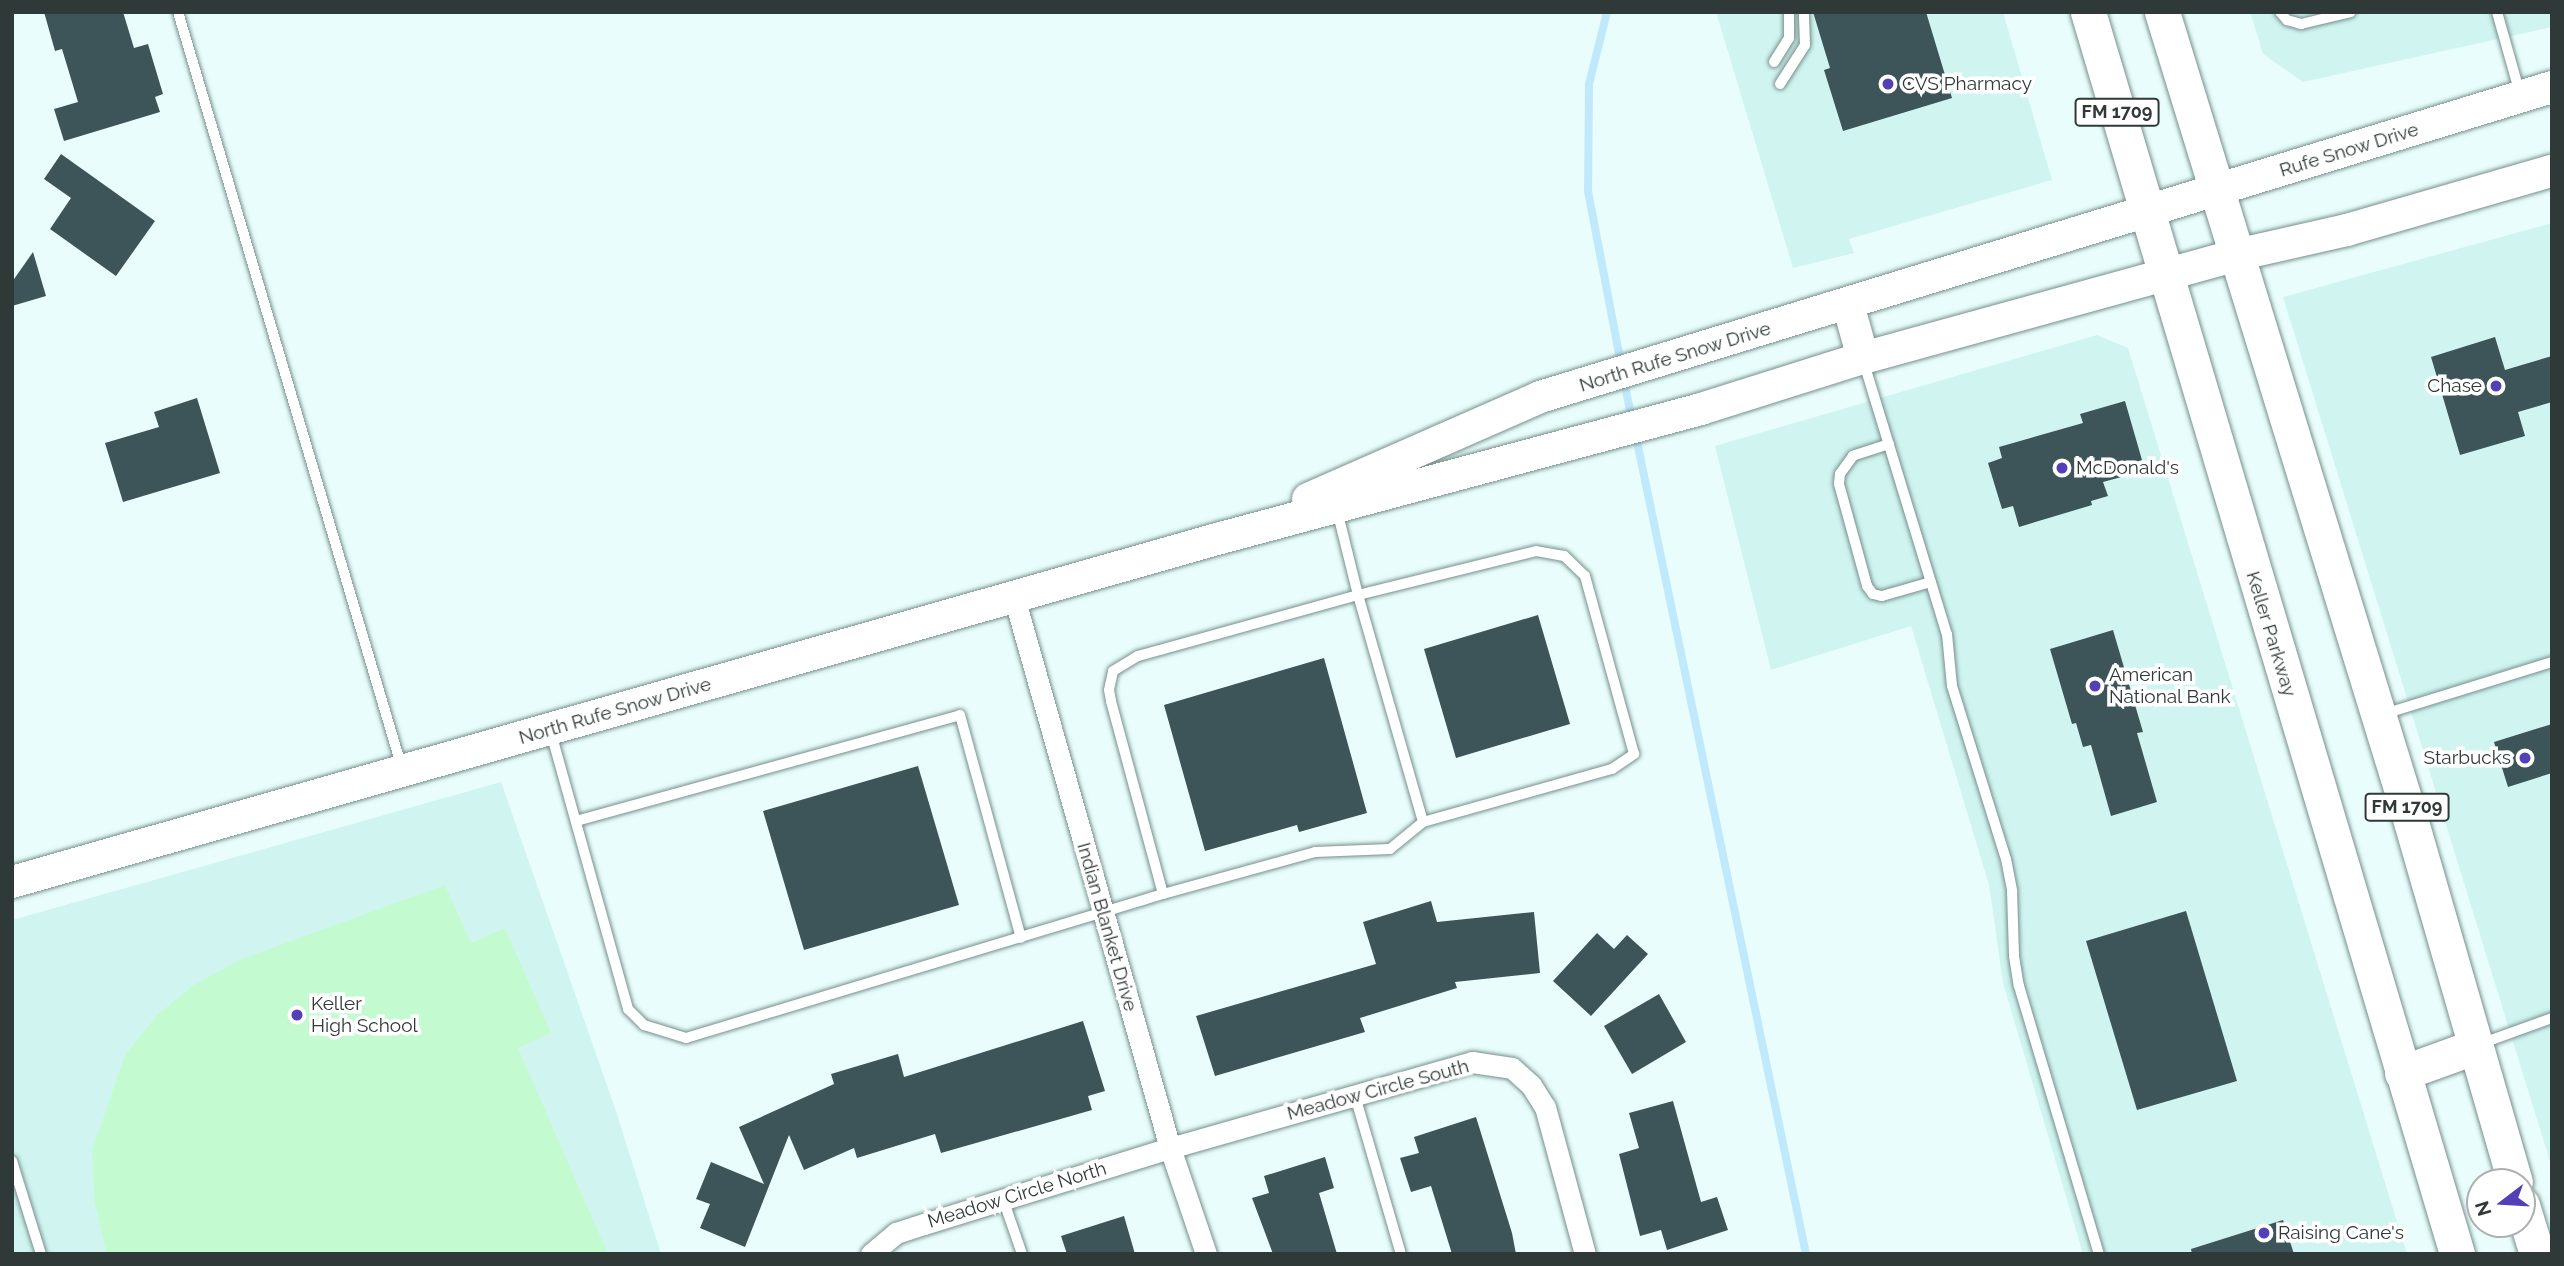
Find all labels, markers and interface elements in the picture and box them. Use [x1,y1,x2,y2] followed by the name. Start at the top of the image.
[1902,73,2032,95] place label: CVS Pharmacy
[1880,76,1896,92] marker: CVS Pharmacy
[2073,98,2161,127] road number: FM 1709
[2276,118,2422,182] street label: Rufe Snow Drive
[1576,317,1774,397] street label: North Rufe Snow Drive
[2427,375,2482,397] place label: Chase
[2488,378,2504,394] marker: Chase
[2076,457,2179,479] place label: McDonald's
[2054,460,2070,476] marker: McDonald's
[2241,568,2301,700] street label: Keller Parkway
[2109,664,2231,708] place label: American National Bank
[516,673,714,749] street label: North Rufe Snow Drive
[2087,678,2103,694] marker: American National Bank
[2424,747,2511,769] place label: Starbucks
[2517,750,2533,766] marker: Starbucks
[2363,792,2451,822] road number: FM 1709
[1072,840,1142,1014] street label: Indian Blanket Drive
[311,993,418,1037] place label: Keller High School
[289,1007,305,1023] marker: Keller High School
[1284,1055,1472,1125] street label: Meadow Circle South
[925,1157,1109,1233] street label: Meadow Circle North
[2466,1168,2536,1238] north arrow
[2470,1198,2495,1219] text: N
[2278,1222,2404,1244] place label: Raising Cane's
[2256,1225,2272,1241] marker: Raising Cane's

